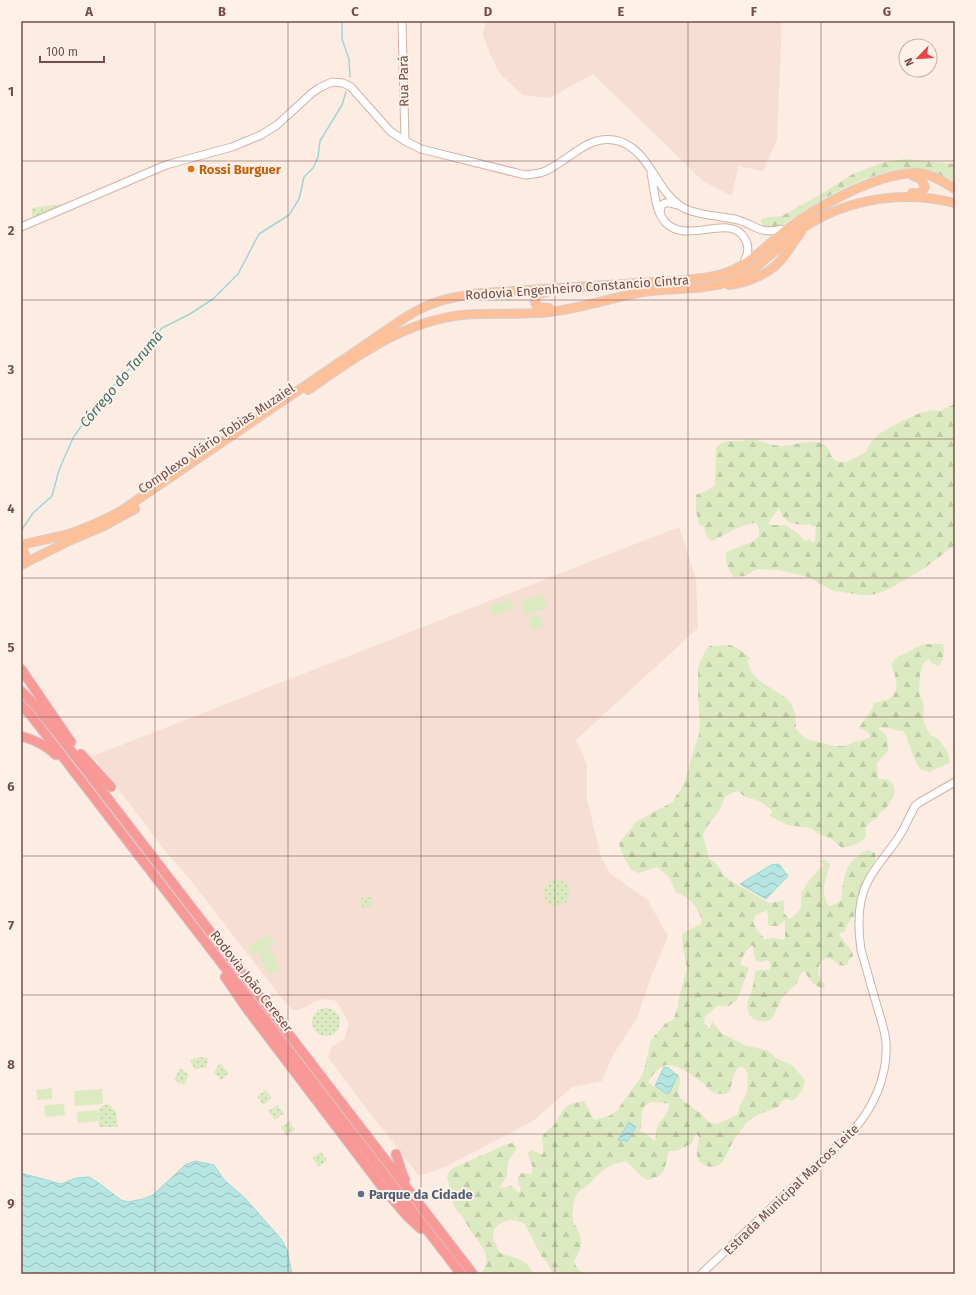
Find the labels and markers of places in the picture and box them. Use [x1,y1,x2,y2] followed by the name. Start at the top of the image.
[199,162,282,177] place label: Rossi Burguer
[186,164,196,174] marker: Rossi Burguer
[369,1187,473,1202] place label: Parque da Cidade
[356,1189,366,1199] marker: Parque da Cidade

